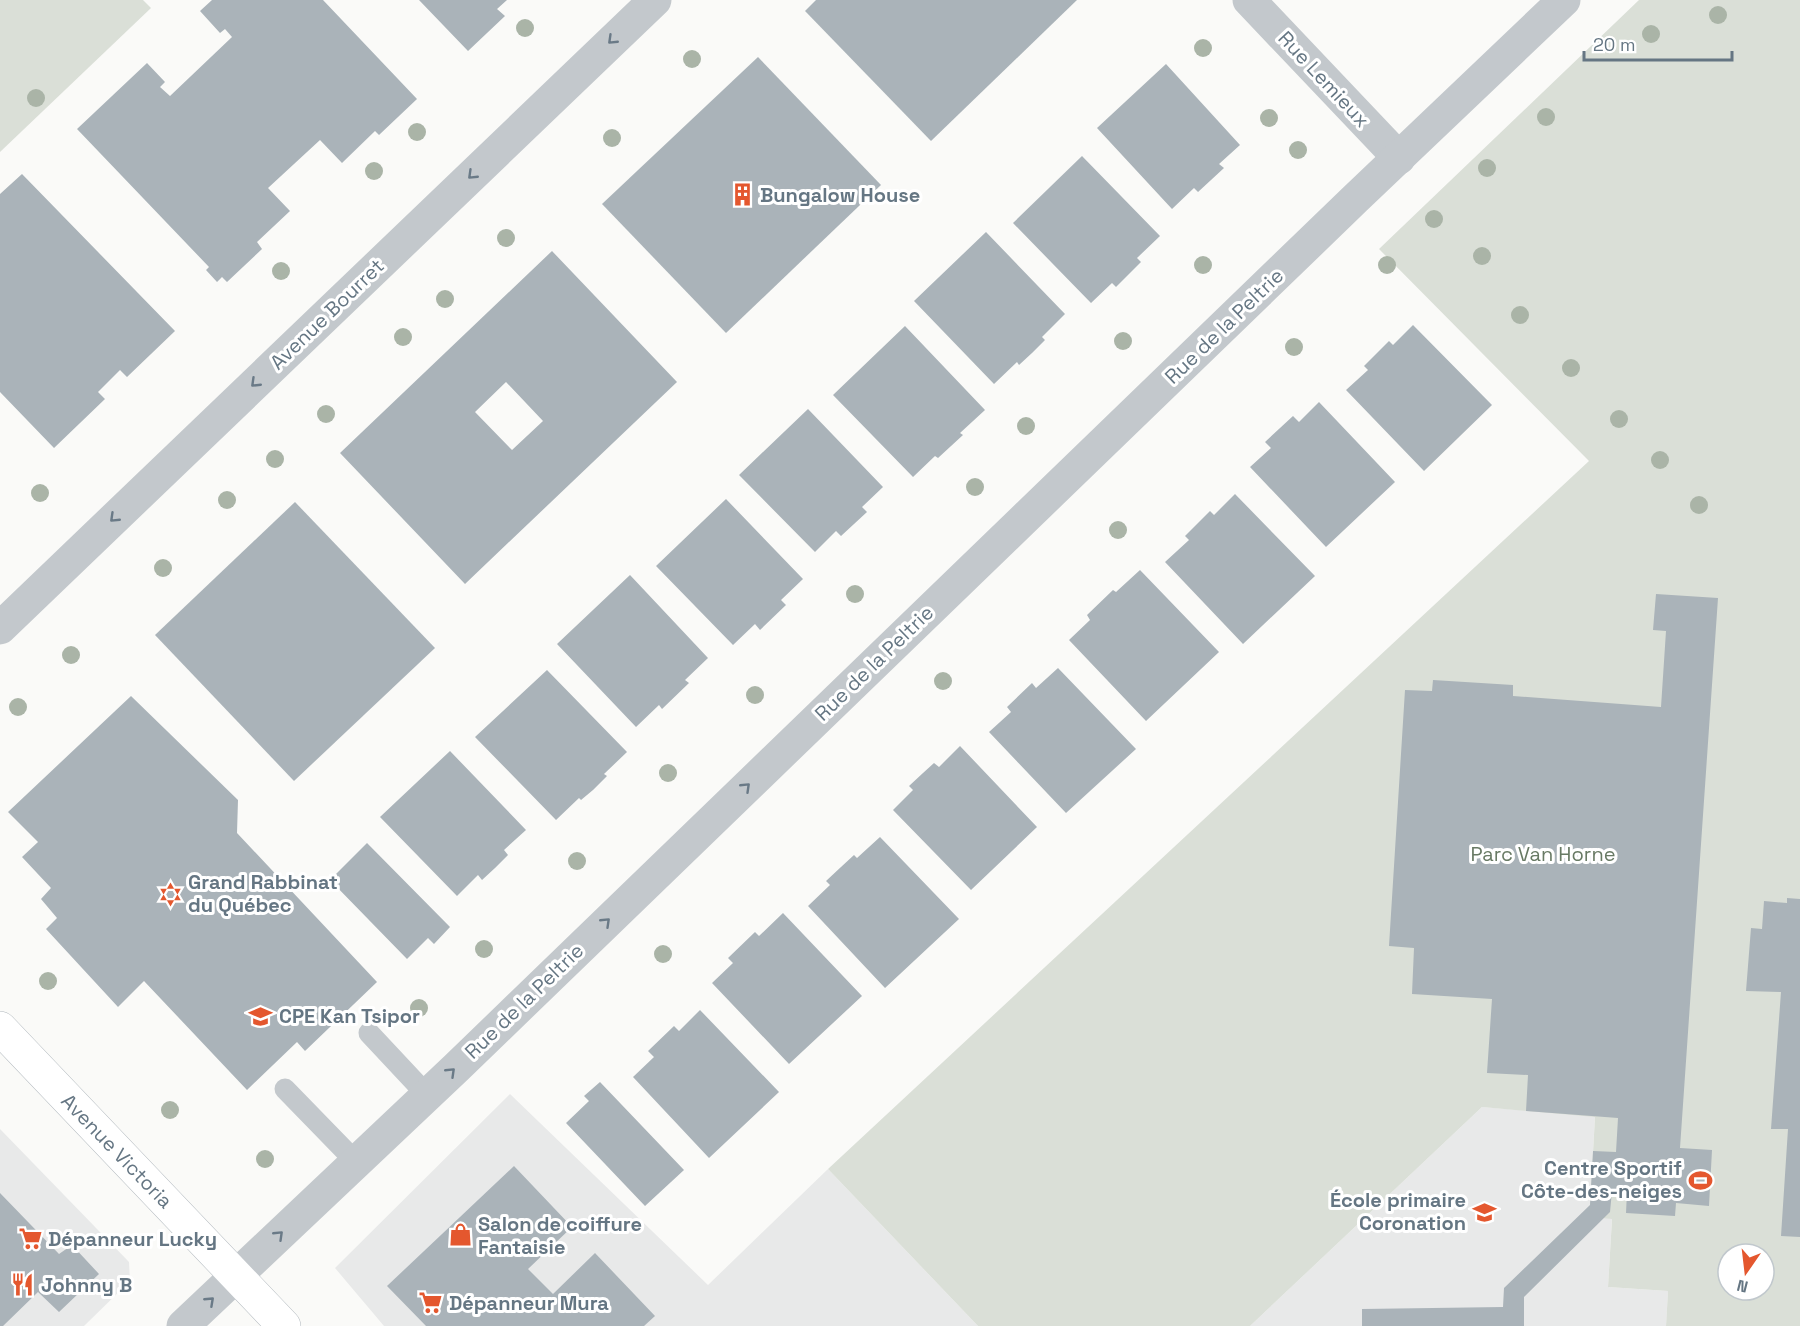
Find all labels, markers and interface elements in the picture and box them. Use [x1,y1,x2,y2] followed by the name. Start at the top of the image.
[1584,24,1732,62] scale bar
[1273,25,1375,133] street label: Rue Lemieux
[609,33,620,44] one-way arrow
[1593,33,1636,56] text: 20 m
[468,168,479,179] one-way arrow
[729,182,755,208] building icon: Bungalow House
[760,182,920,208] place label: Bungalow House
[264,253,390,375] street label: Avenue Bourret
[1159,263,1289,389] street label: Rue de la Peltrie
[251,376,262,387] one-way arrow
[111,511,121,522] one-way arrow
[809,600,939,726] street label: Rue de la Peltrie
[739,783,750,794] one-way arrow
[1471,841,1616,867] park label: Parc Van Horne
[188,869,338,918] place label: Grand Rabbinat du Québec
[157,881,183,907] synagogue icon: Grand Rabbinat du Québec
[599,918,610,929] one-way arrow
[459,938,589,1064] street label: Rue de la Peltrie
[248,1003,274,1029] school or university icon: CPE Kan Tsipor
[279,1003,420,1029] place label: CPE Kan Tsipor
[443,1069,454,1080] one-way arrow
[56,1088,178,1214] street label: Avenue Victoria
[1521,1155,1682,1204] place label: Centre Sportif Côte-des-neiges
[1687,1167,1713,1193] sports icon: Centre Sportif Côte-des-neiges
[1330,1187,1466,1236] place label: École primaire Coronation
[1471,1199,1497,1225] school or university icon: École primaire Coronation
[478,1211,642,1260] place label: Salon de coiffure Fantaisie
[447,1222,473,1248] shop icon: Salon de coiffure Fantaisie
[17,1226,43,1252] supermarket icon: Dépanneur Lucky
[48,1226,217,1252] place label: Dépanneur Lucky
[272,1231,282,1242] one-way arrow
[1716,1242,1776,1302] north arrow
[10,1272,36,1298] restaurant icon: Johnny B
[41,1272,132,1298] place label: Johnny B
[1735,1275,1750,1298] text: N
[418,1290,444,1316] supermarket icon: Dépanneur Mura
[449,1290,609,1316] place label: Dépanneur Mura
[203,1297,213,1308] one-way arrow

